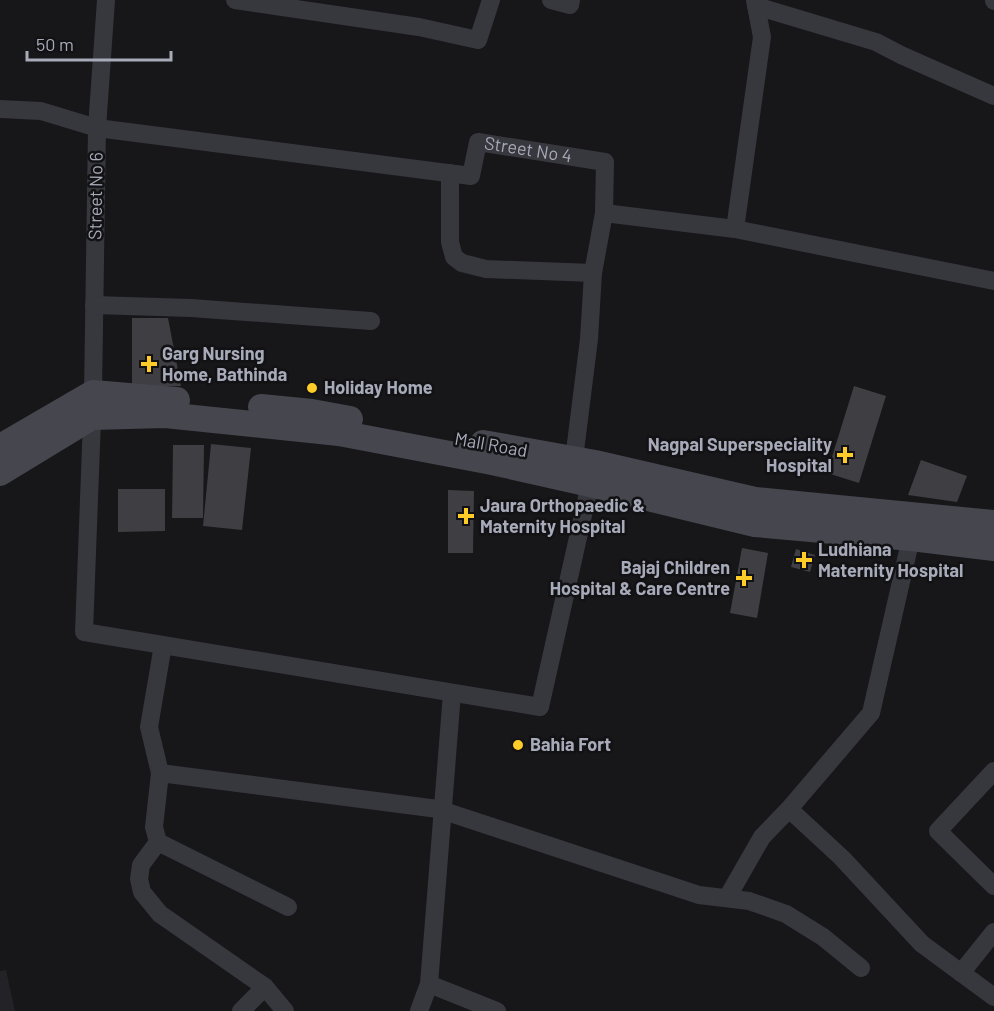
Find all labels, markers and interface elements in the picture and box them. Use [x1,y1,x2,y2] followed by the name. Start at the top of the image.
[27,24,171,62] scale bar
[36,33,74,55] text: 50 m
[483,131,574,167] street label: Street No 4
[83,152,107,240] street label: Street No 6
[162,342,287,385] place label: Garg Nursing Home, Bathinda
[140,355,158,373] marker: Garg Nursing Home, Bathinda
[324,376,433,398] place label: Holiday Home
[305,381,319,395] marker: Holiday Home
[453,427,529,461] street label: Mall Road
[648,433,832,476] place label: Nagpal Superspeciality Hospital
[836,446,854,464] marker: Nagpal Superspeciality Hospital
[480,494,645,537] place label: Jaura Orthopaedic & Maternity Hospital
[457,507,475,525] marker: Jaura Orthopaedic & Maternity Hospital
[818,538,963,581] place label: Ludhiana Maternity Hospital
[795,551,813,569] marker: Ludhiana Maternity Hospital
[550,556,730,599] place label: Bajaj Children Hospital & Care Centre
[735,569,753,587] marker: Bajaj Children Hospital & Care Centre
[530,733,611,755] place label: Bahia Fort
[511,738,525,752] marker: Bahia Fort

